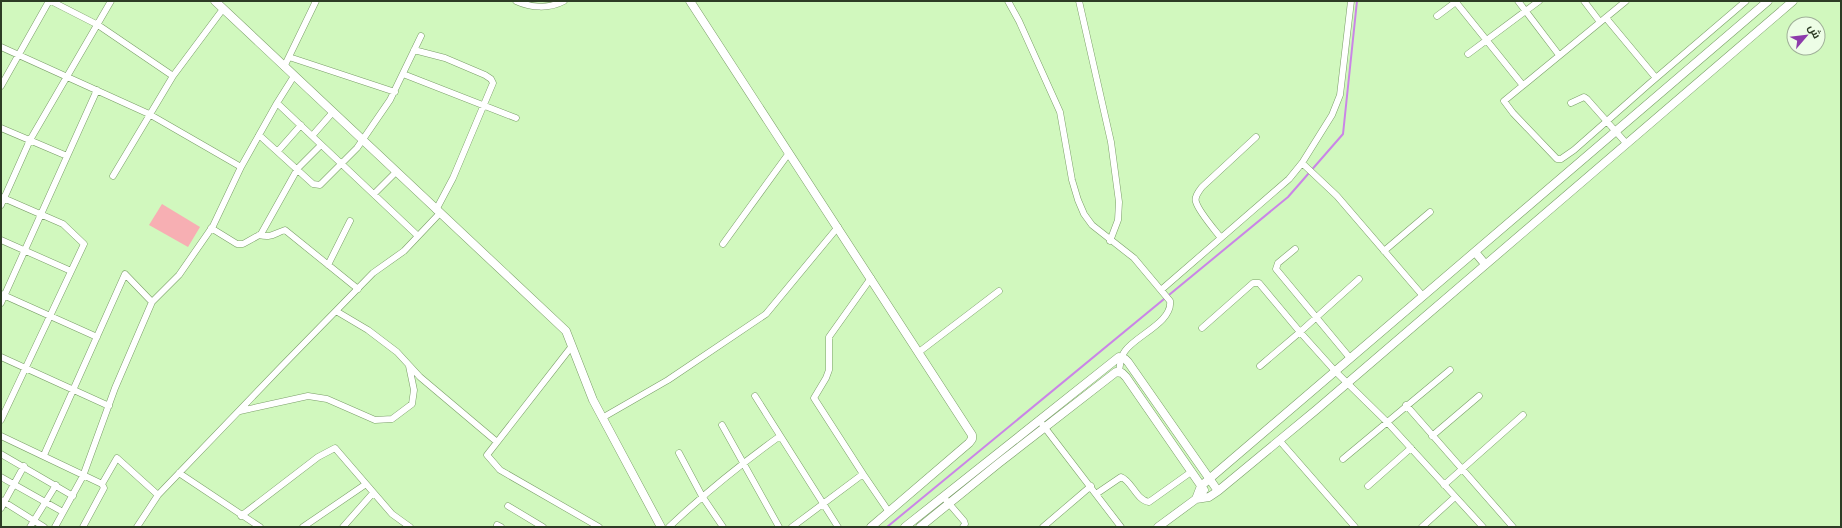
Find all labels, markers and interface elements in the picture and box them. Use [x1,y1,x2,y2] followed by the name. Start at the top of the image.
[1786,16,1826,56] north arrow
[1805,22,1824,41] text: ش

